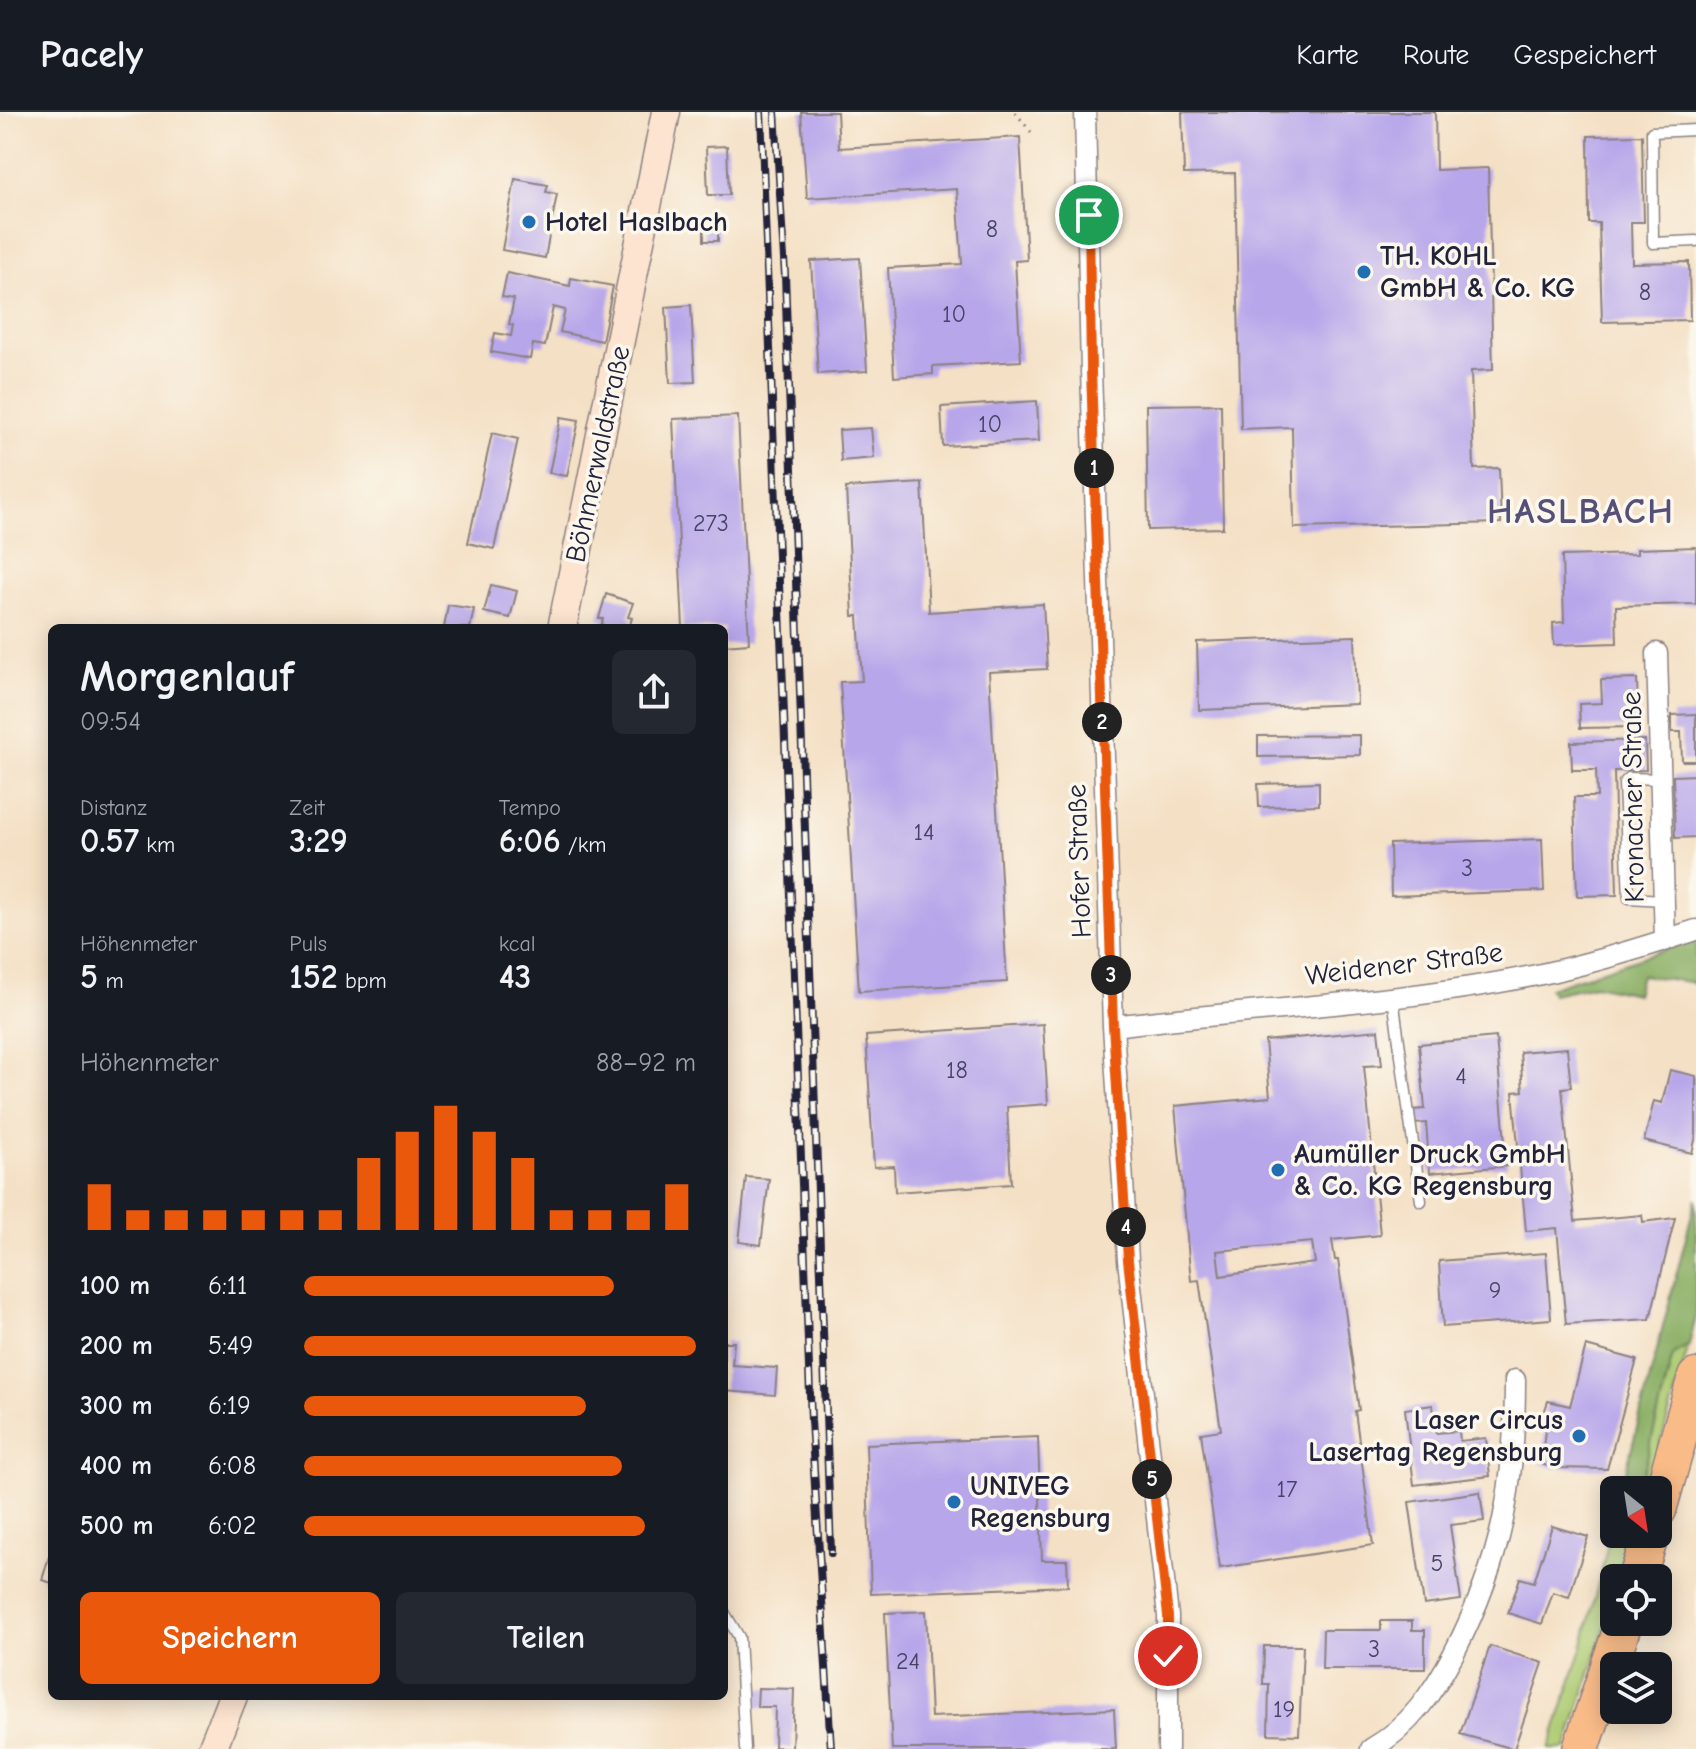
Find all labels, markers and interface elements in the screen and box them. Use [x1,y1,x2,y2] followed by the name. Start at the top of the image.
[40,33,143,77] text: Pacely
[1296,39,1359,71] text: Karte
[1403,39,1469,71] text: Route
[1513,39,1656,71] text: Gespeichert
[1055,181,1123,249] pin
[1067,193,1111,237] icon: arrive
[545,206,728,238] place label: Hotel Haslbach
[520,213,538,231] marker: Hotel Haslbach
[986,215,998,243] house number: 8
[1380,240,1575,304] place label: TH. KOHL GmbH & Co. KG
[1355,263,1373,281] marker: TH. KOHL GmbH & Co. KG
[1639,278,1651,306] house number: 8
[942,300,966,328] house number: 10
[559,343,637,565] street label: Böhmerwaldstraße
[978,410,1002,438] house number: 10
[1074,448,1114,488] pin: 1
[1090,455,1098,481] text: 1
[1487,491,1675,532] district label: HASLBACH
[693,509,729,537] house number: 273
[612,650,696,734] button: share
[80,651,294,702] text: Morgenlauf
[1615,691,1651,903] street label: Kronacher Straße
[1082,702,1122,742] pin: 2
[80,707,141,737] text: 09:54
[1097,709,1107,735] text: 2
[1060,783,1098,939] street label: Hofer Straße
[80,795,147,821] text: Distanz
[289,795,324,821] text: Zeit
[499,795,561,821] text: Tempo
[913,818,935,846] house number: 14
[80,821,139,861] text: 0.57
[289,821,348,861] text: 3:29
[499,821,561,861] text: 6:06
[139,832,175,858] text: km
[561,832,607,858] text: /km
[1461,854,1473,882] house number: 3
[80,931,197,957] text: Höhenmeter
[289,931,327,957] text: Puls
[499,931,536,957] text: kcal
[1303,936,1505,992] street label: Weidener Straße
[1091,955,1131,995] pin: 3
[80,957,98,997] text: 5
[289,957,338,997] text: 152
[499,957,531,997] text: 43
[1106,962,1116,988] text: 3
[98,968,124,994] text: m
[338,968,387,994] text: bpm
[80,1048,218,1078] text: Höhenmeter
[596,1048,696,1078] text: 88–92 m
[946,1056,968,1084] house number: 18
[1455,1062,1467,1090] house number: 4
[1294,1138,1566,1202] place label: Aumüller Druck GmbH & Co. KG Regensburg
[1269,1161,1287,1179] marker: Aumüller Druck GmbH & Co. KG Regensburg
[1106,1207,1146,1247] pin: 4
[1121,1214,1131,1240] text: 4
[80,1271,150,1301] text: 100 m
[208,1271,247,1301] text: 6:11
[1489,1276,1501,1304] house number: 9
[80,1331,153,1361] text: 200 m
[208,1331,253,1361] text: 5:49
[80,1391,153,1421] text: 300 m
[208,1391,251,1421] text: 6:19
[1308,1404,1563,1468] place label: Laser Circus Lasertag Regensburg
[1570,1427,1588,1445] marker: Laser Circus Lasertag Regensburg
[80,1451,152,1481] text: 400 m
[208,1451,256,1481] text: 6:08
[1132,1459,1172,1499] pin: 5
[1146,1466,1158,1492] text: 5
[970,1470,1111,1534] place label: UNIVEG Regensburg
[1277,1475,1297,1503] house number: 17
[1600,1476,1672,1548] north arrow
[1600,1476,1672,1724] map controls
[945,1493,963,1511] marker: UNIVEG Regensburg
[80,1511,154,1541] text: 500 m
[208,1511,256,1541] text: 6:02
[1430,1549,1444,1577] house number: 5
[1600,1564,1672,1636] button: locate
[80,1592,380,1684] button: Speichern
[396,1592,696,1684] button: Teilen
[1134,1622,1202,1690] pin
[1146,1634,1190,1678] icon: check
[1368,1635,1380,1663] house number: 3
[896,1647,920,1675] house number: 24
[1600,1652,1672,1724] button: layers
[1273,1695,1295,1723] house number: 19

